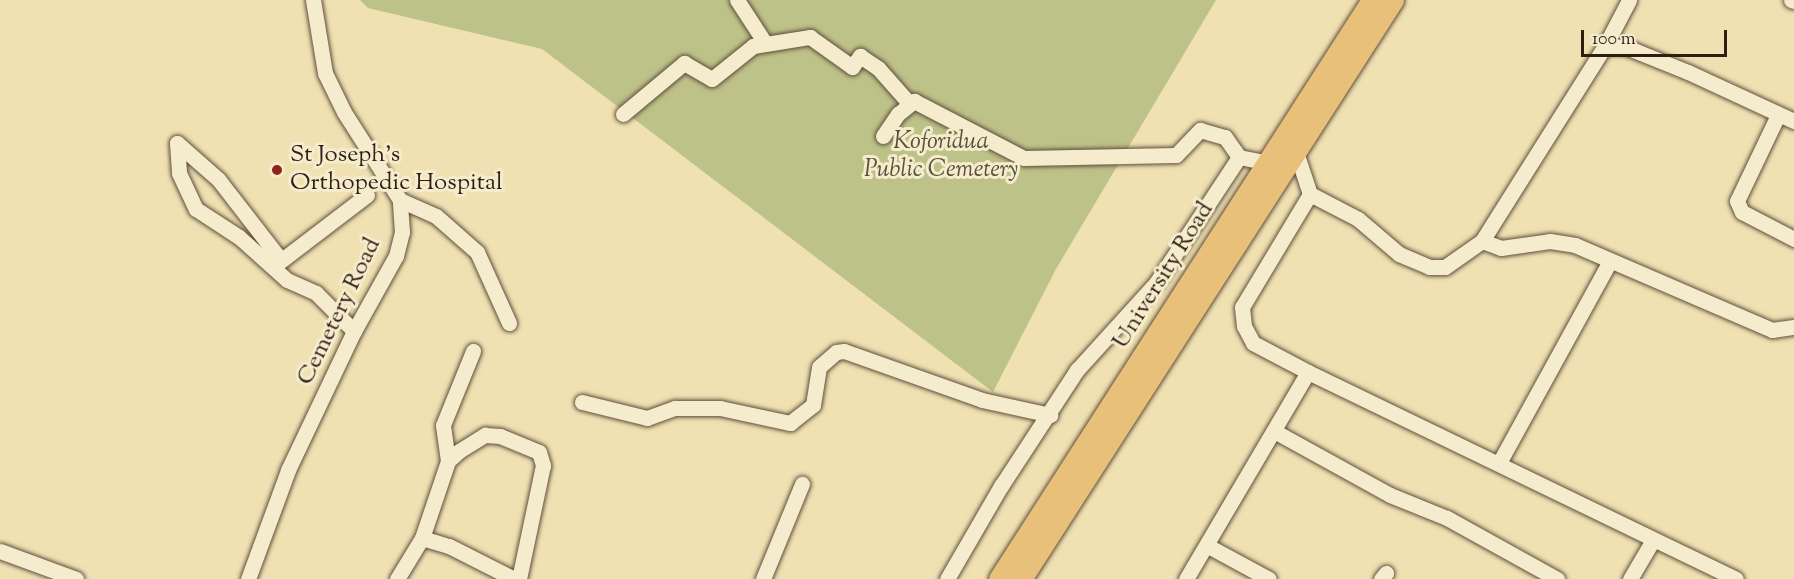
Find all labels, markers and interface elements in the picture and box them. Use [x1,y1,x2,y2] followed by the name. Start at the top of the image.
[1584,18,1730,56] scale bar
[1592,27,1636,53] text: 100 m
[864,129,1018,185] park label: Koforidua Public Cemetery
[290,142,503,198] place label: St Joseph's Orthopedic Hospital
[268,161,286,179] marker: St Joseph's Orthopedic Hospital
[1107,197,1221,355] street label: University Road
[292,234,388,390] street label: Cemetery Road

